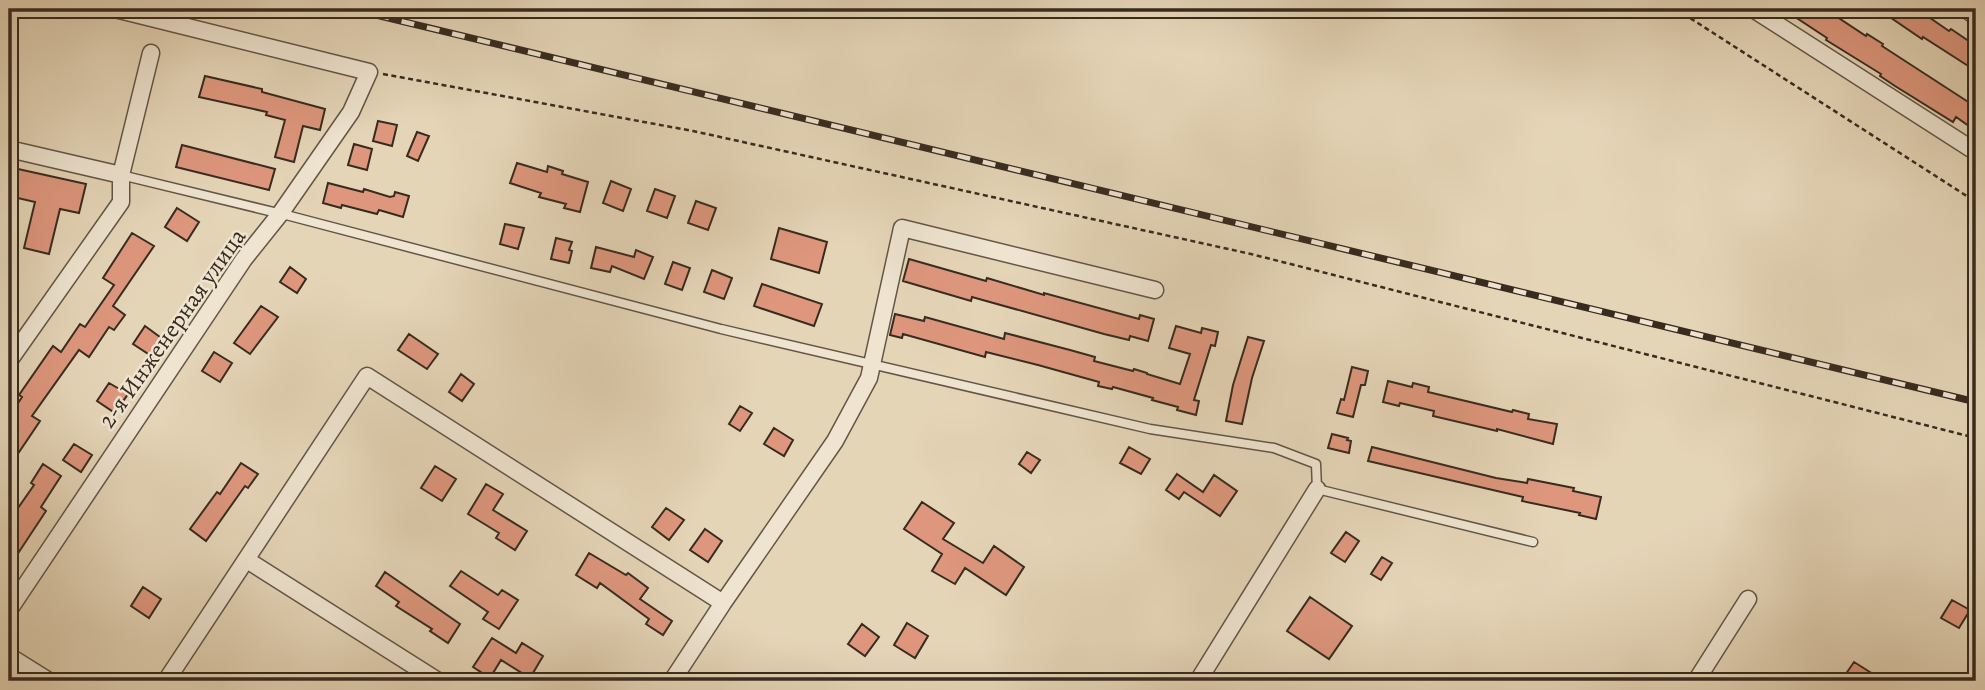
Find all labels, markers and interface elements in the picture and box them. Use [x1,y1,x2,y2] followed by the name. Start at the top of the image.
[91,222,253,434] street label: 2-я Инженерная улица

